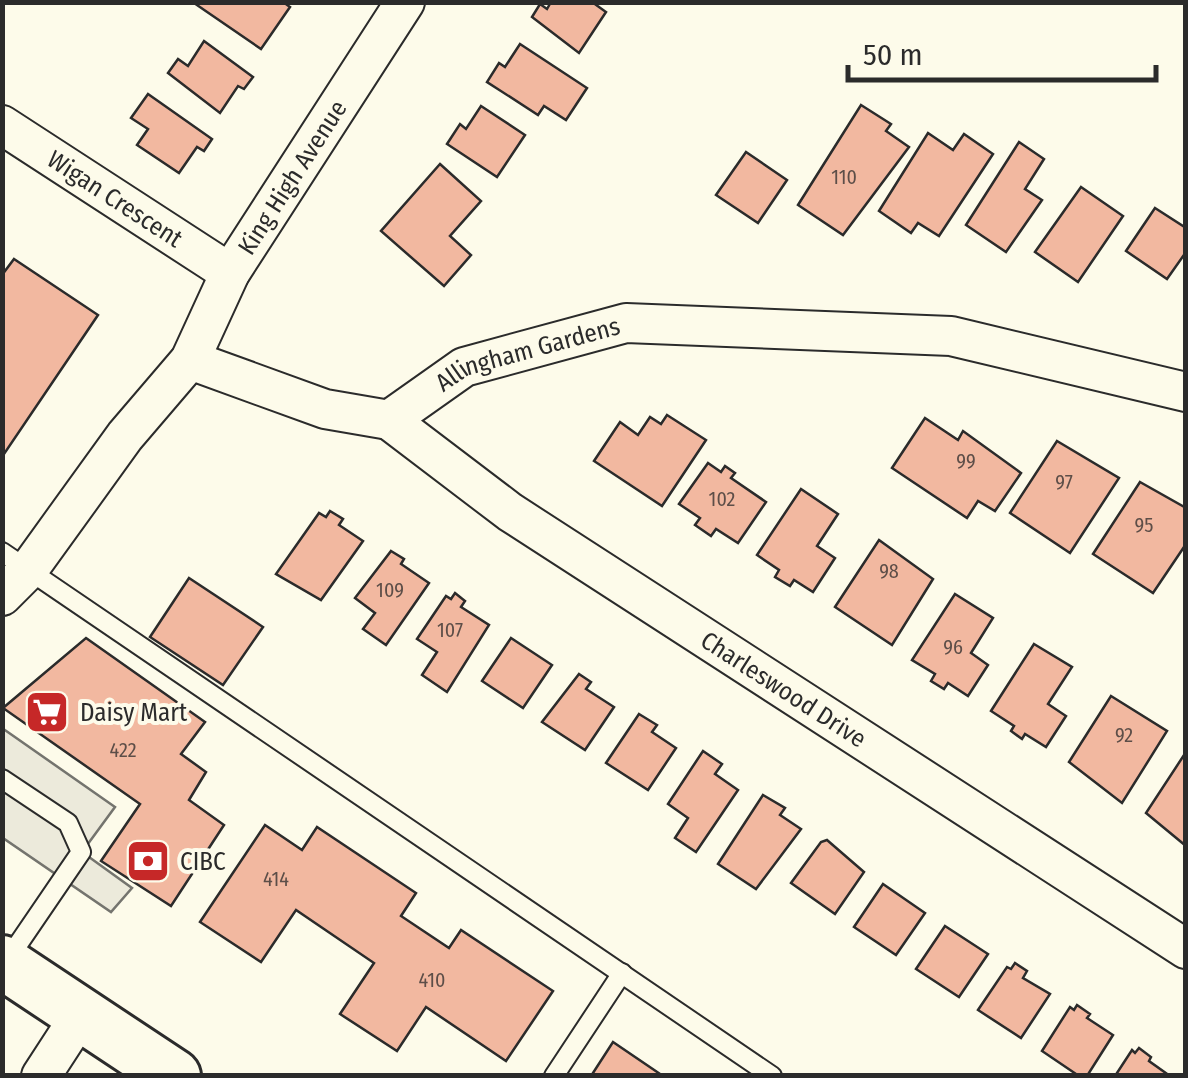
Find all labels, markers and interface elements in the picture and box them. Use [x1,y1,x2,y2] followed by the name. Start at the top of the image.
[848,20,1156,82] scale bar
[863,37,923,73] text: 50 m
[232,95,354,261] street label: King High Avenue
[41,145,189,255] street label: Wigan Crescent
[831,165,857,189] house number: 110
[430,311,623,398] street label: Allingham Gardens
[956,449,976,473] house number: 99
[1055,470,1073,494] house number: 97
[709,487,736,511] house number: 102
[1135,513,1153,537] house number: 95
[879,559,899,583] house number: 98
[376,578,404,602] house number: 109
[437,618,463,642] house number: 107
[695,625,872,754] street label: Charleswood Drive
[943,635,963,659] house number: 96
[24,689,70,735] supermarket icon: Daisy Mart
[80,698,188,728] place label: Daisy Mart
[1115,723,1133,747] house number: 92
[109,738,137,762] house number: 422
[125,838,171,884] bank icon: CIBC
[180,847,226,877] place label: CIBC
[263,867,289,891] house number: 414
[419,968,445,992] house number: 410

